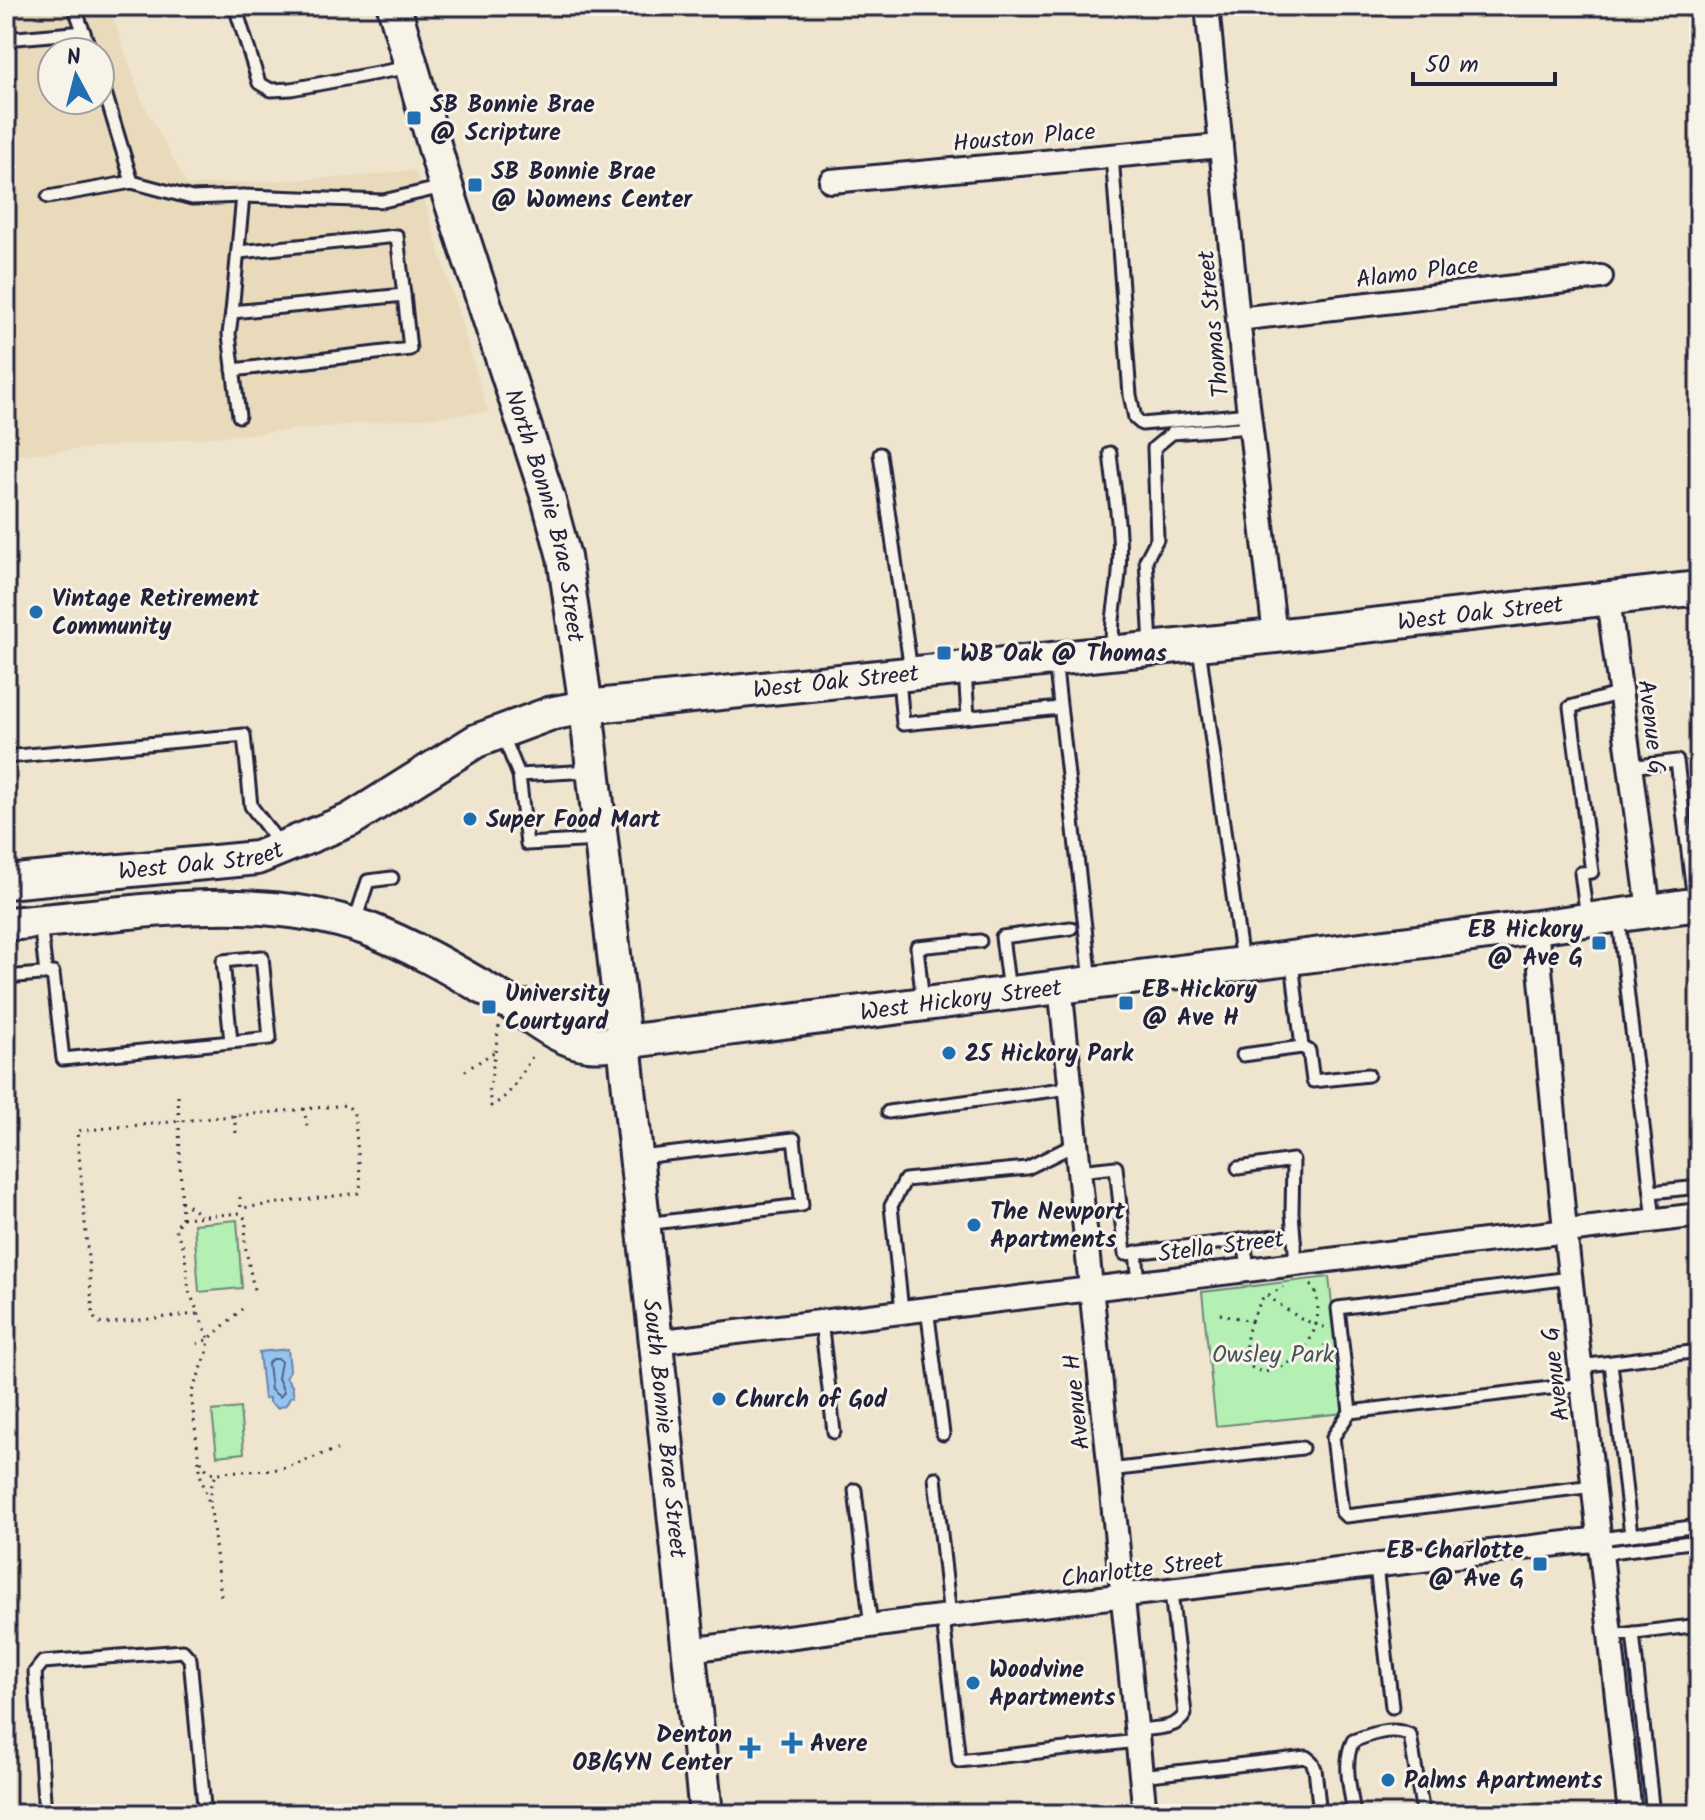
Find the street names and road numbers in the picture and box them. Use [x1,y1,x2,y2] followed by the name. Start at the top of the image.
[951,113,1097,164] street label: Houston Place
[1354,247,1481,300] street label: Alamo Place
[1187,248,1242,399] street label: Thomas Street
[493,384,594,645] street label: North Bonnie Brae Street
[1395,585,1566,643] street label: West Oak Street
[751,655,922,711] street label: West Oak Street
[1625,678,1676,777] street label: Avenue G
[117,831,291,892] street label: West Oak Street
[858,969,1065,1033] street label: West Hickory Street
[1156,1220,1287,1275] street label: Stella Street
[630,1297,697,1561] street label: South Bonnie Brae Street
[1531,1324,1582,1423] street label: Avenue G
[1053,1352,1102,1452] street label: Avenue H
[1059,1541,1226,1600] street label: Charlotte Street

